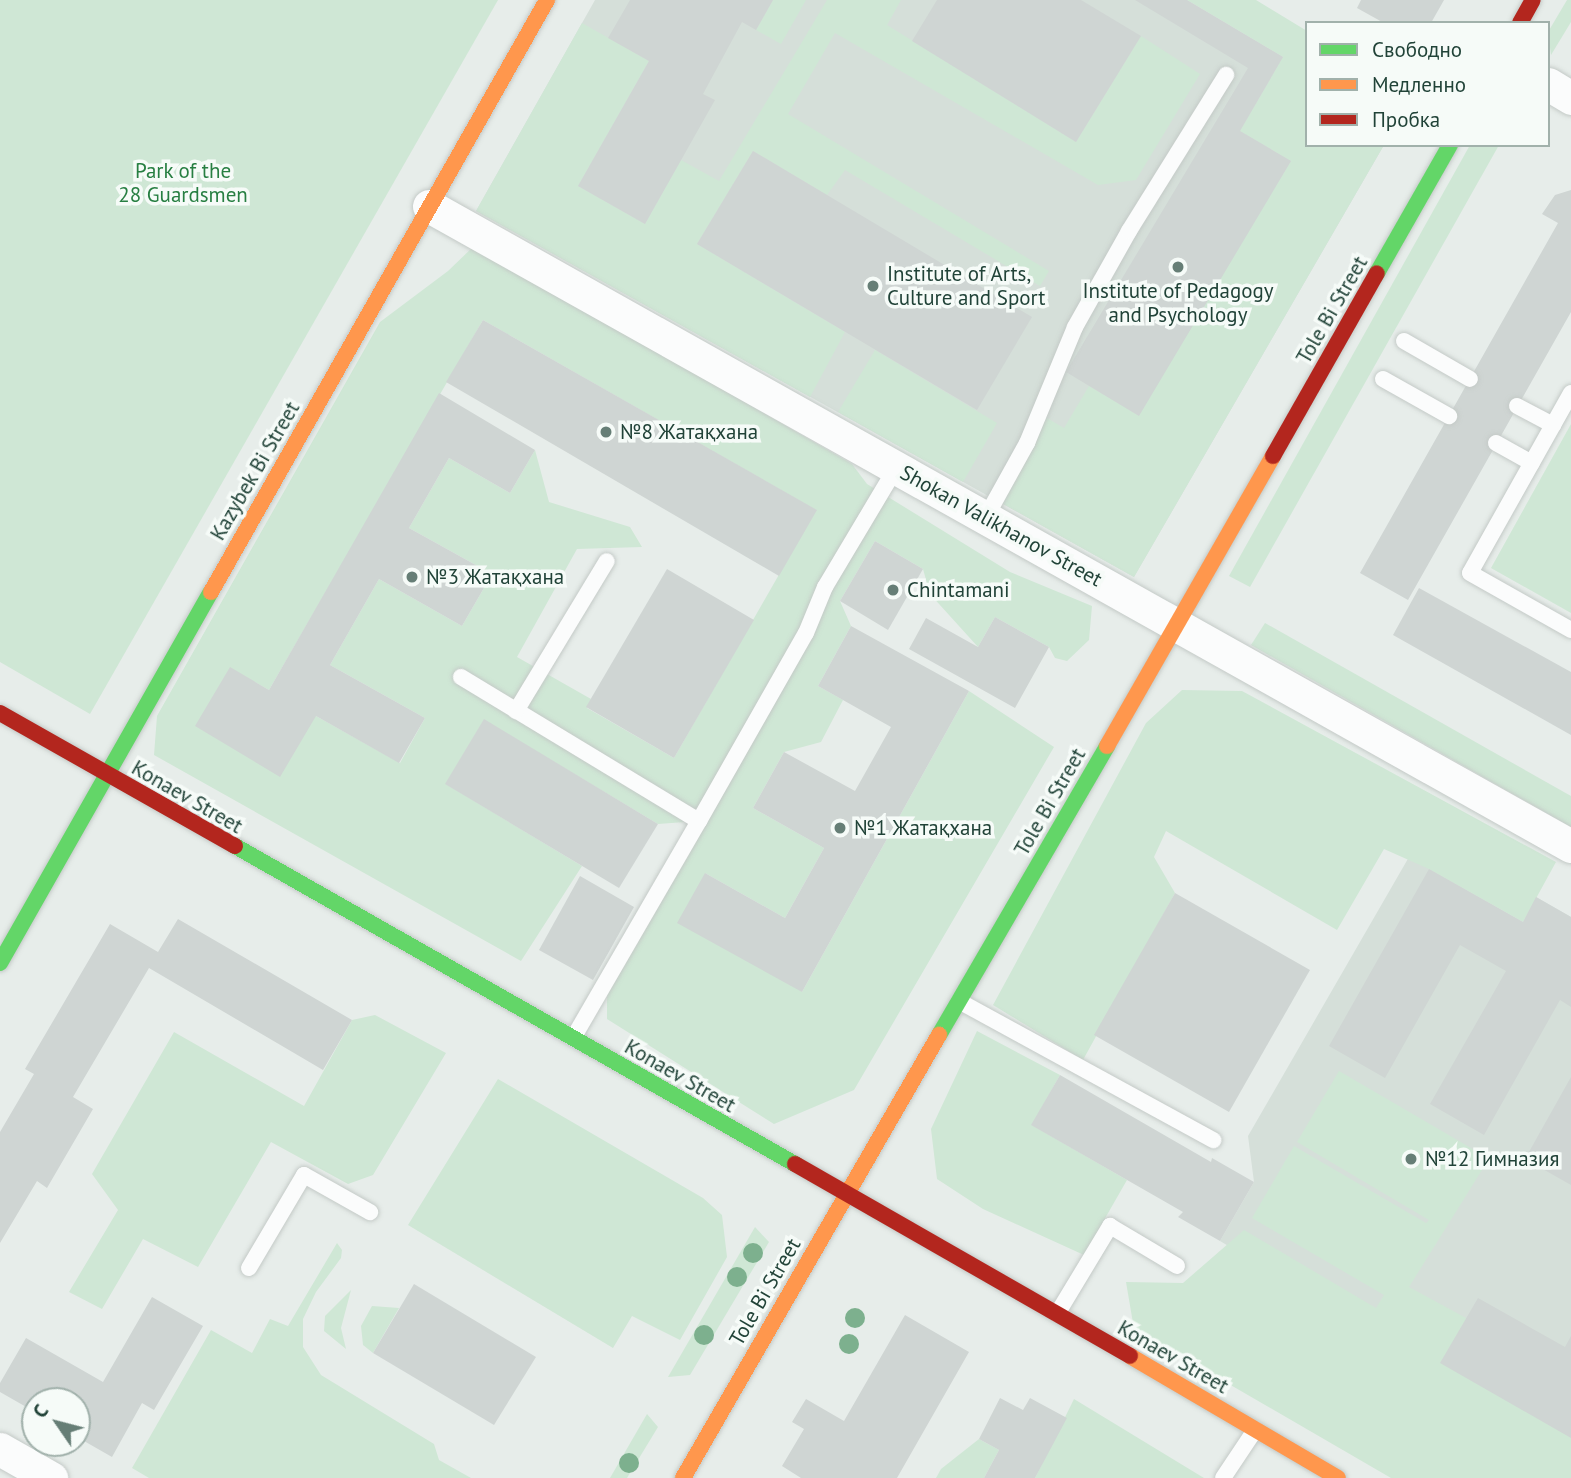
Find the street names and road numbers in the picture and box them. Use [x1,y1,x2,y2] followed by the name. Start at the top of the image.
[1291,252,1373,368] street label: Tole Bi Street
[205,397,305,545] street label: Kazybek Bi Street
[895,460,1107,592] street label: Shokan Valikhanov Street
[1009,744,1091,860] street label: Tole Bi Street
[127,755,247,839] street label: Konaev Street
[620,1034,740,1118] street label: Konaev Street
[724,1234,806,1350] street label: Tole Bi Street
[1113,1315,1233,1399] street label: Konaev Street

